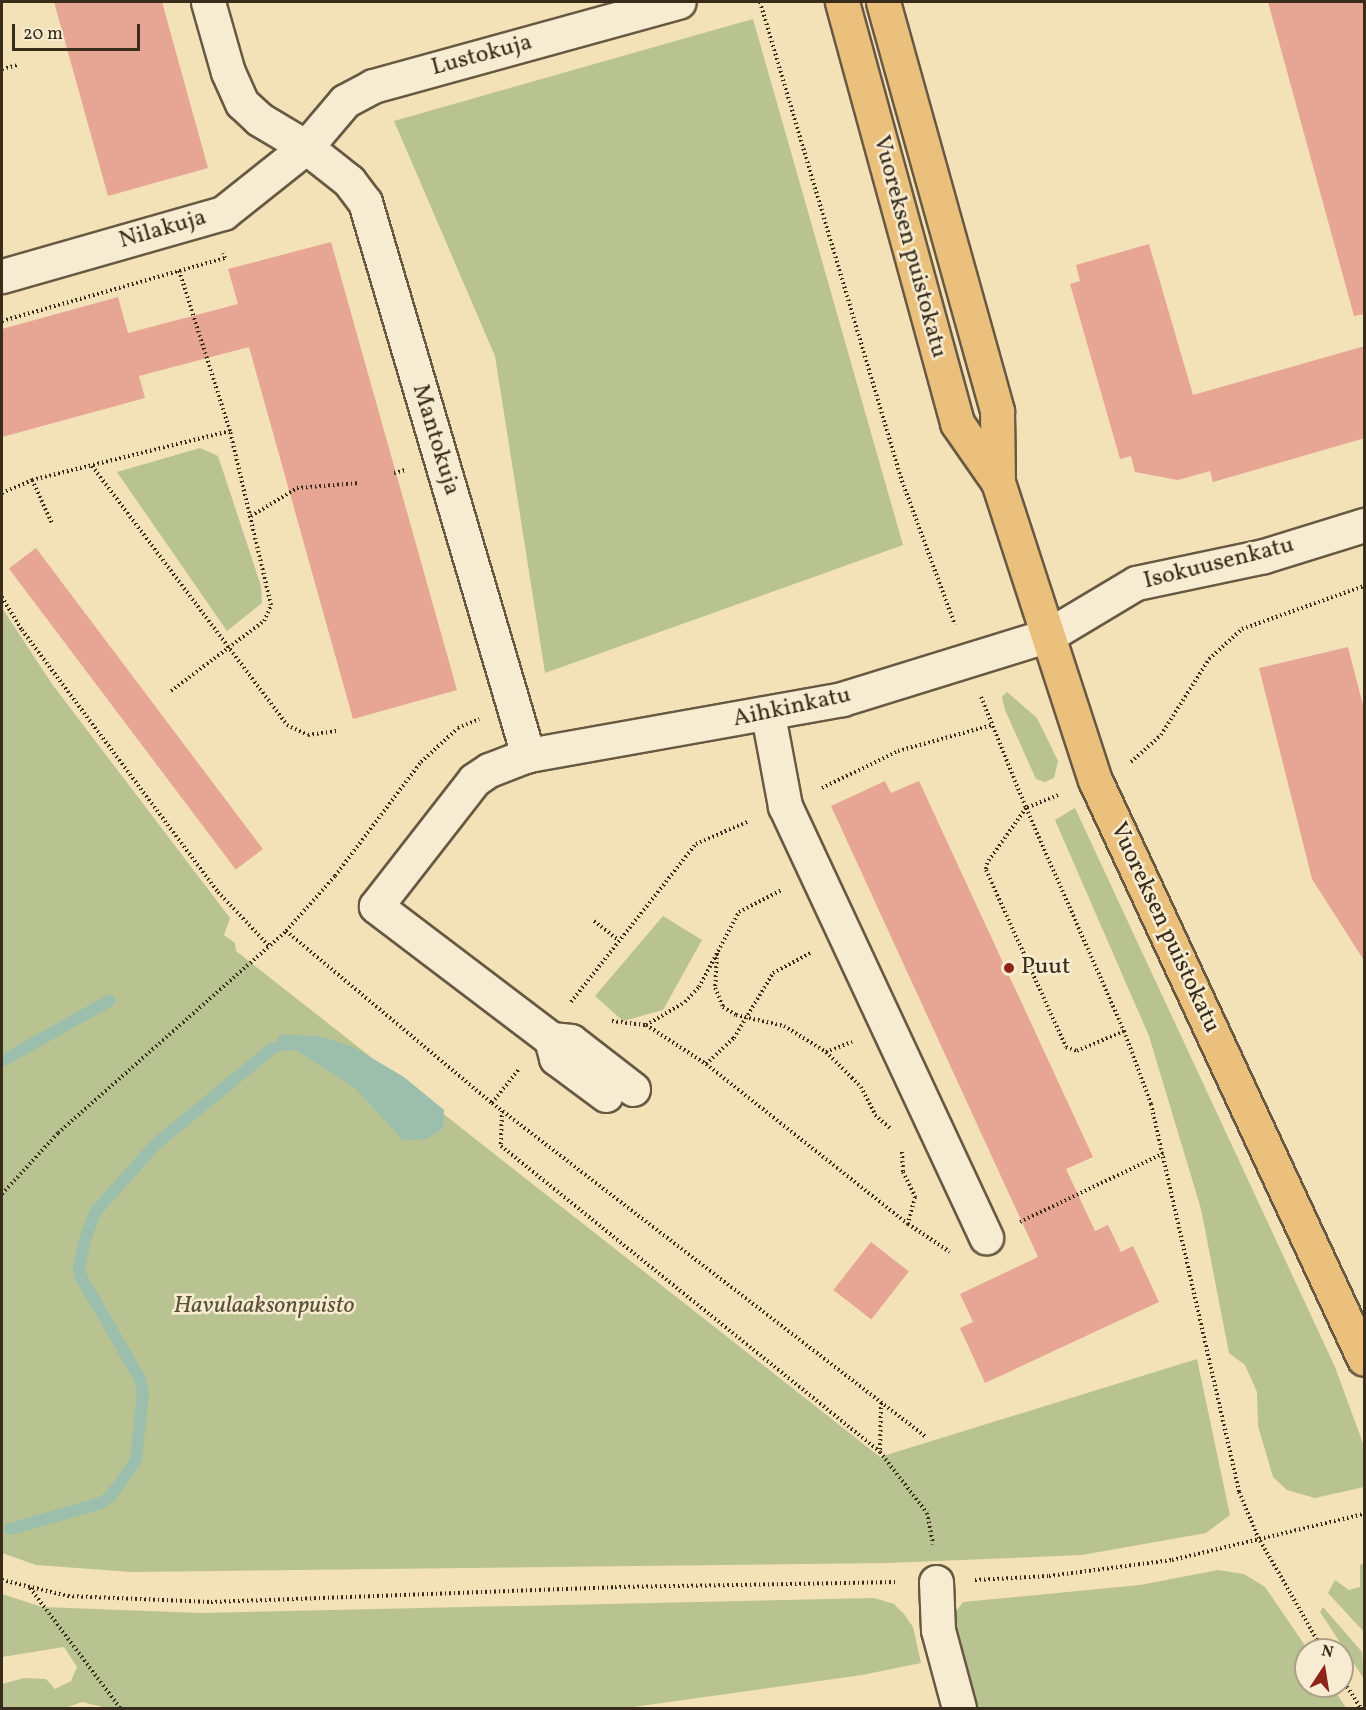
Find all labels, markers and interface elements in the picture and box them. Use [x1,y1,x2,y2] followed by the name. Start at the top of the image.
[15,12,142,50] scale bar
[23,22,63,47] text: 20 m
[428,29,536,83] street label: Lustokuja
[865,133,953,361] street label: Vuoreksen puistokatu
[116,204,210,256] street label: Nilakuja
[404,381,466,499] street label: Mantokuja
[1141,531,1297,597] street label: Isokuusenkatu
[730,681,854,735] street label: Aihkinkatu
[1103,818,1225,1038] street label: Vuoreksen puistokatu
[1021,954,1070,982] place label: Puut
[1002,961,1016,975] marker: Puut
[174,1293,354,1321] park label: Havulaaksonpuisto
[1294,1638,1354,1698] north arrow
[1319,1640,1335,1664] text: N

